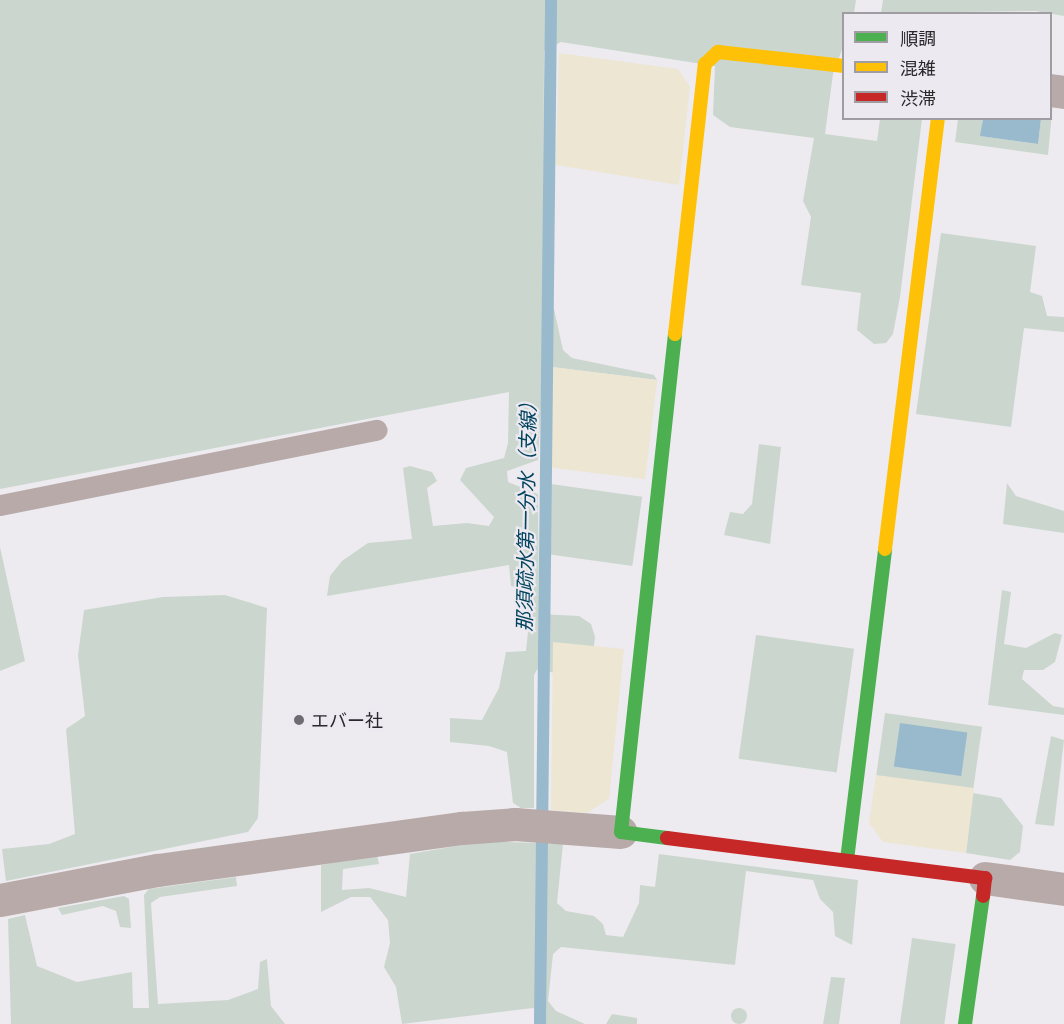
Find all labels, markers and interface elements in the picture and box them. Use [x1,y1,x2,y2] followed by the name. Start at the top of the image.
[842,12,1052,120] legend
[900,27,936,49] text: 順調
[900,57,936,79] text: 混雑
[900,87,936,109] text: 渋滞
[512,392,540,632] water label: 那須疏水第一分水（支線）
[311,709,383,731] place label: エバー社
[292,713,306,727] marker: エバー社

